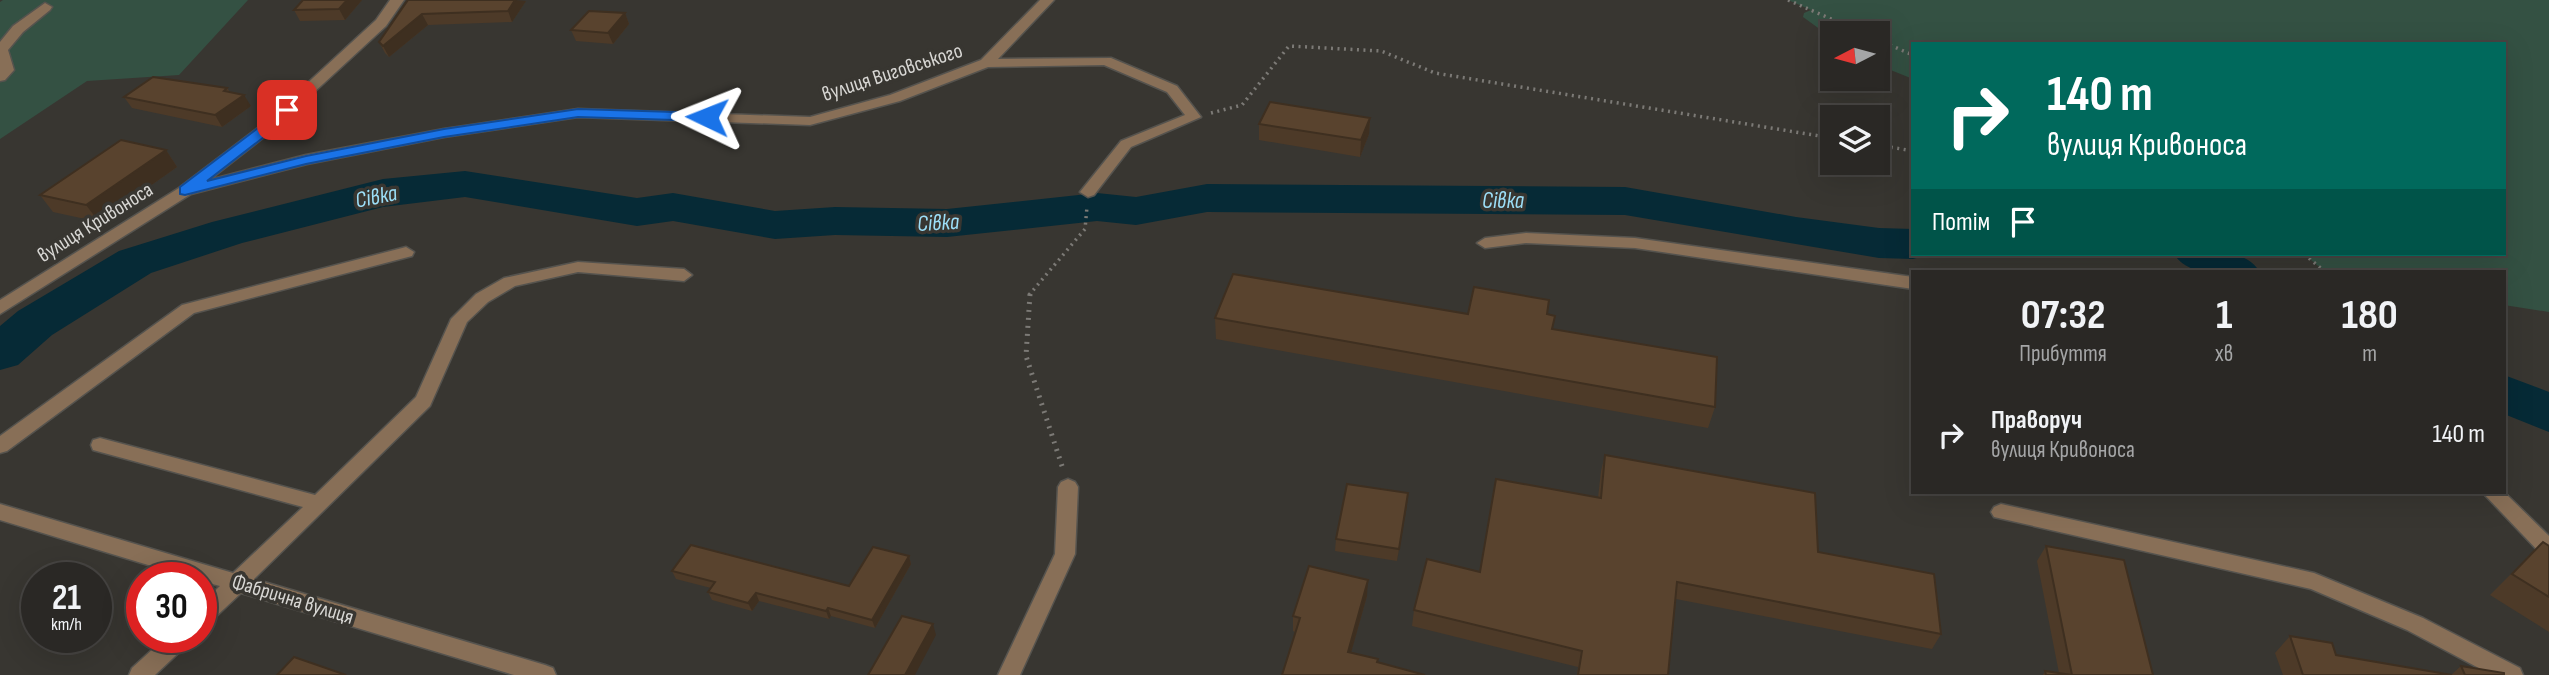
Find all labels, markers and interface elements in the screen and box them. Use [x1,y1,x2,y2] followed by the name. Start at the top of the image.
[1820,21,1890,91] north arrow
[1820,21,1890,175] map controls
[819,38,966,107] street label: вулиця Виговського
[2047,66,2153,125] text: 140 m
[1932,70,2023,161] icon: right
[257,80,317,140] pin
[670,80,744,154] position arrow
[268,91,306,129] icon: arrive
[1820,105,1890,175] button: layers
[2047,126,2247,165] text: вулиця Кривоноса
[33,177,158,268] street label: вулиця Кривоноса
[353,179,400,215] water label: Сівка
[1482,187,1525,215] water label: Сівка
[2004,203,2042,241] icon: arrive
[1932,207,1990,238] text: Потім
[916,208,960,238] water label: Сівка
[2021,290,2105,341] text: 07:32
[2216,290,2232,341] text: 1
[2342,290,2398,341] text: 180
[2019,340,2107,368] text: Прибуття
[2215,340,2233,368] text: хв
[2362,340,2377,368] text: m
[1991,405,2082,436] text: Праворуч
[1932,416,1970,454] icon: right
[2433,419,2485,450] text: 140 m
[1991,436,2135,464] text: вулиця Кривоноса
[126,562,217,653] speed limit sign: 30
[229,569,357,630] street label: Фабрична вулиця
[52,577,81,620] text: 21
[51,614,82,635] text: km/h

